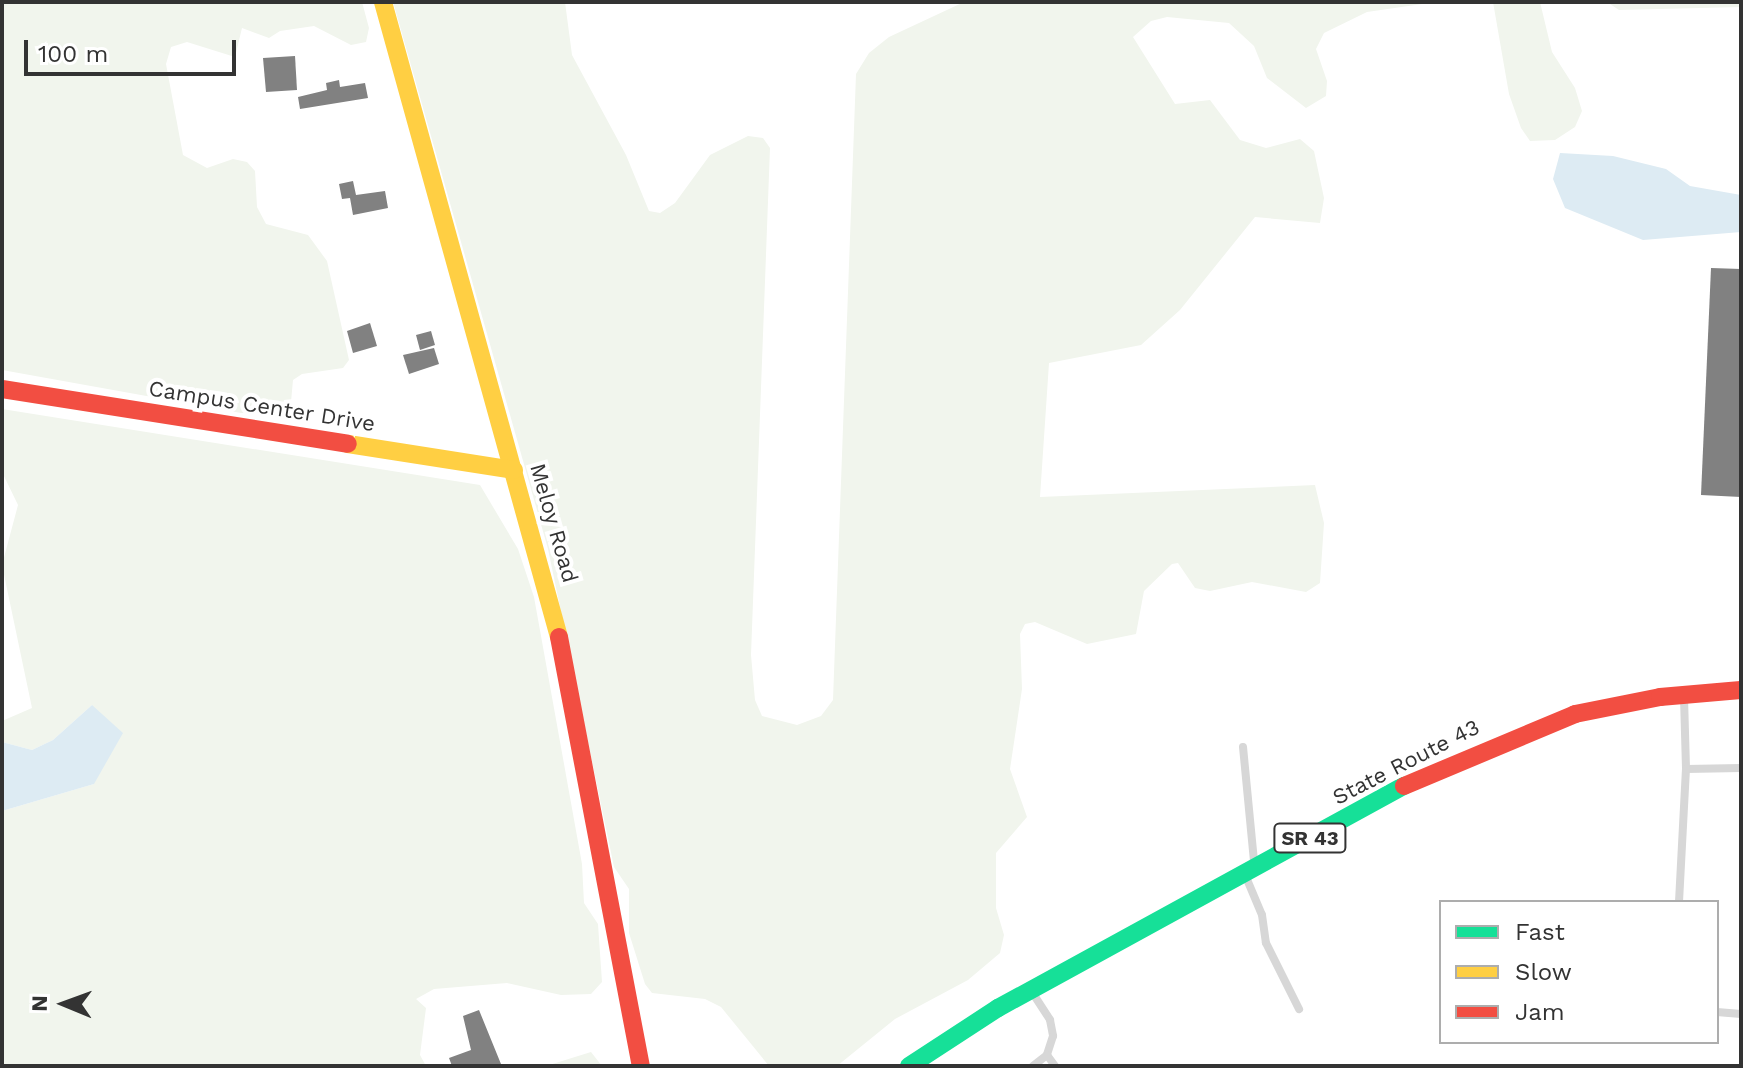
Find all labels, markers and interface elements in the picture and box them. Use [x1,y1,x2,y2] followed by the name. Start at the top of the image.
[28,24,240,74] scale bar
[38,40,108,68] text: 100 m
[147,375,377,437] street label: Campus Center Drive
[524,460,584,586] street label: Meloy Road
[1328,714,1484,810] street label: State Route 43
[1272,822,1348,854] road number: SR 43
[1439,900,1719,1044] legend
[1515,918,1565,946] text: Fast
[1515,958,1572,986] text: Slow
[24,964,104,1044] north arrow
[27,995,52,1012] text: N
[1515,998,1565,1026] text: Jam

